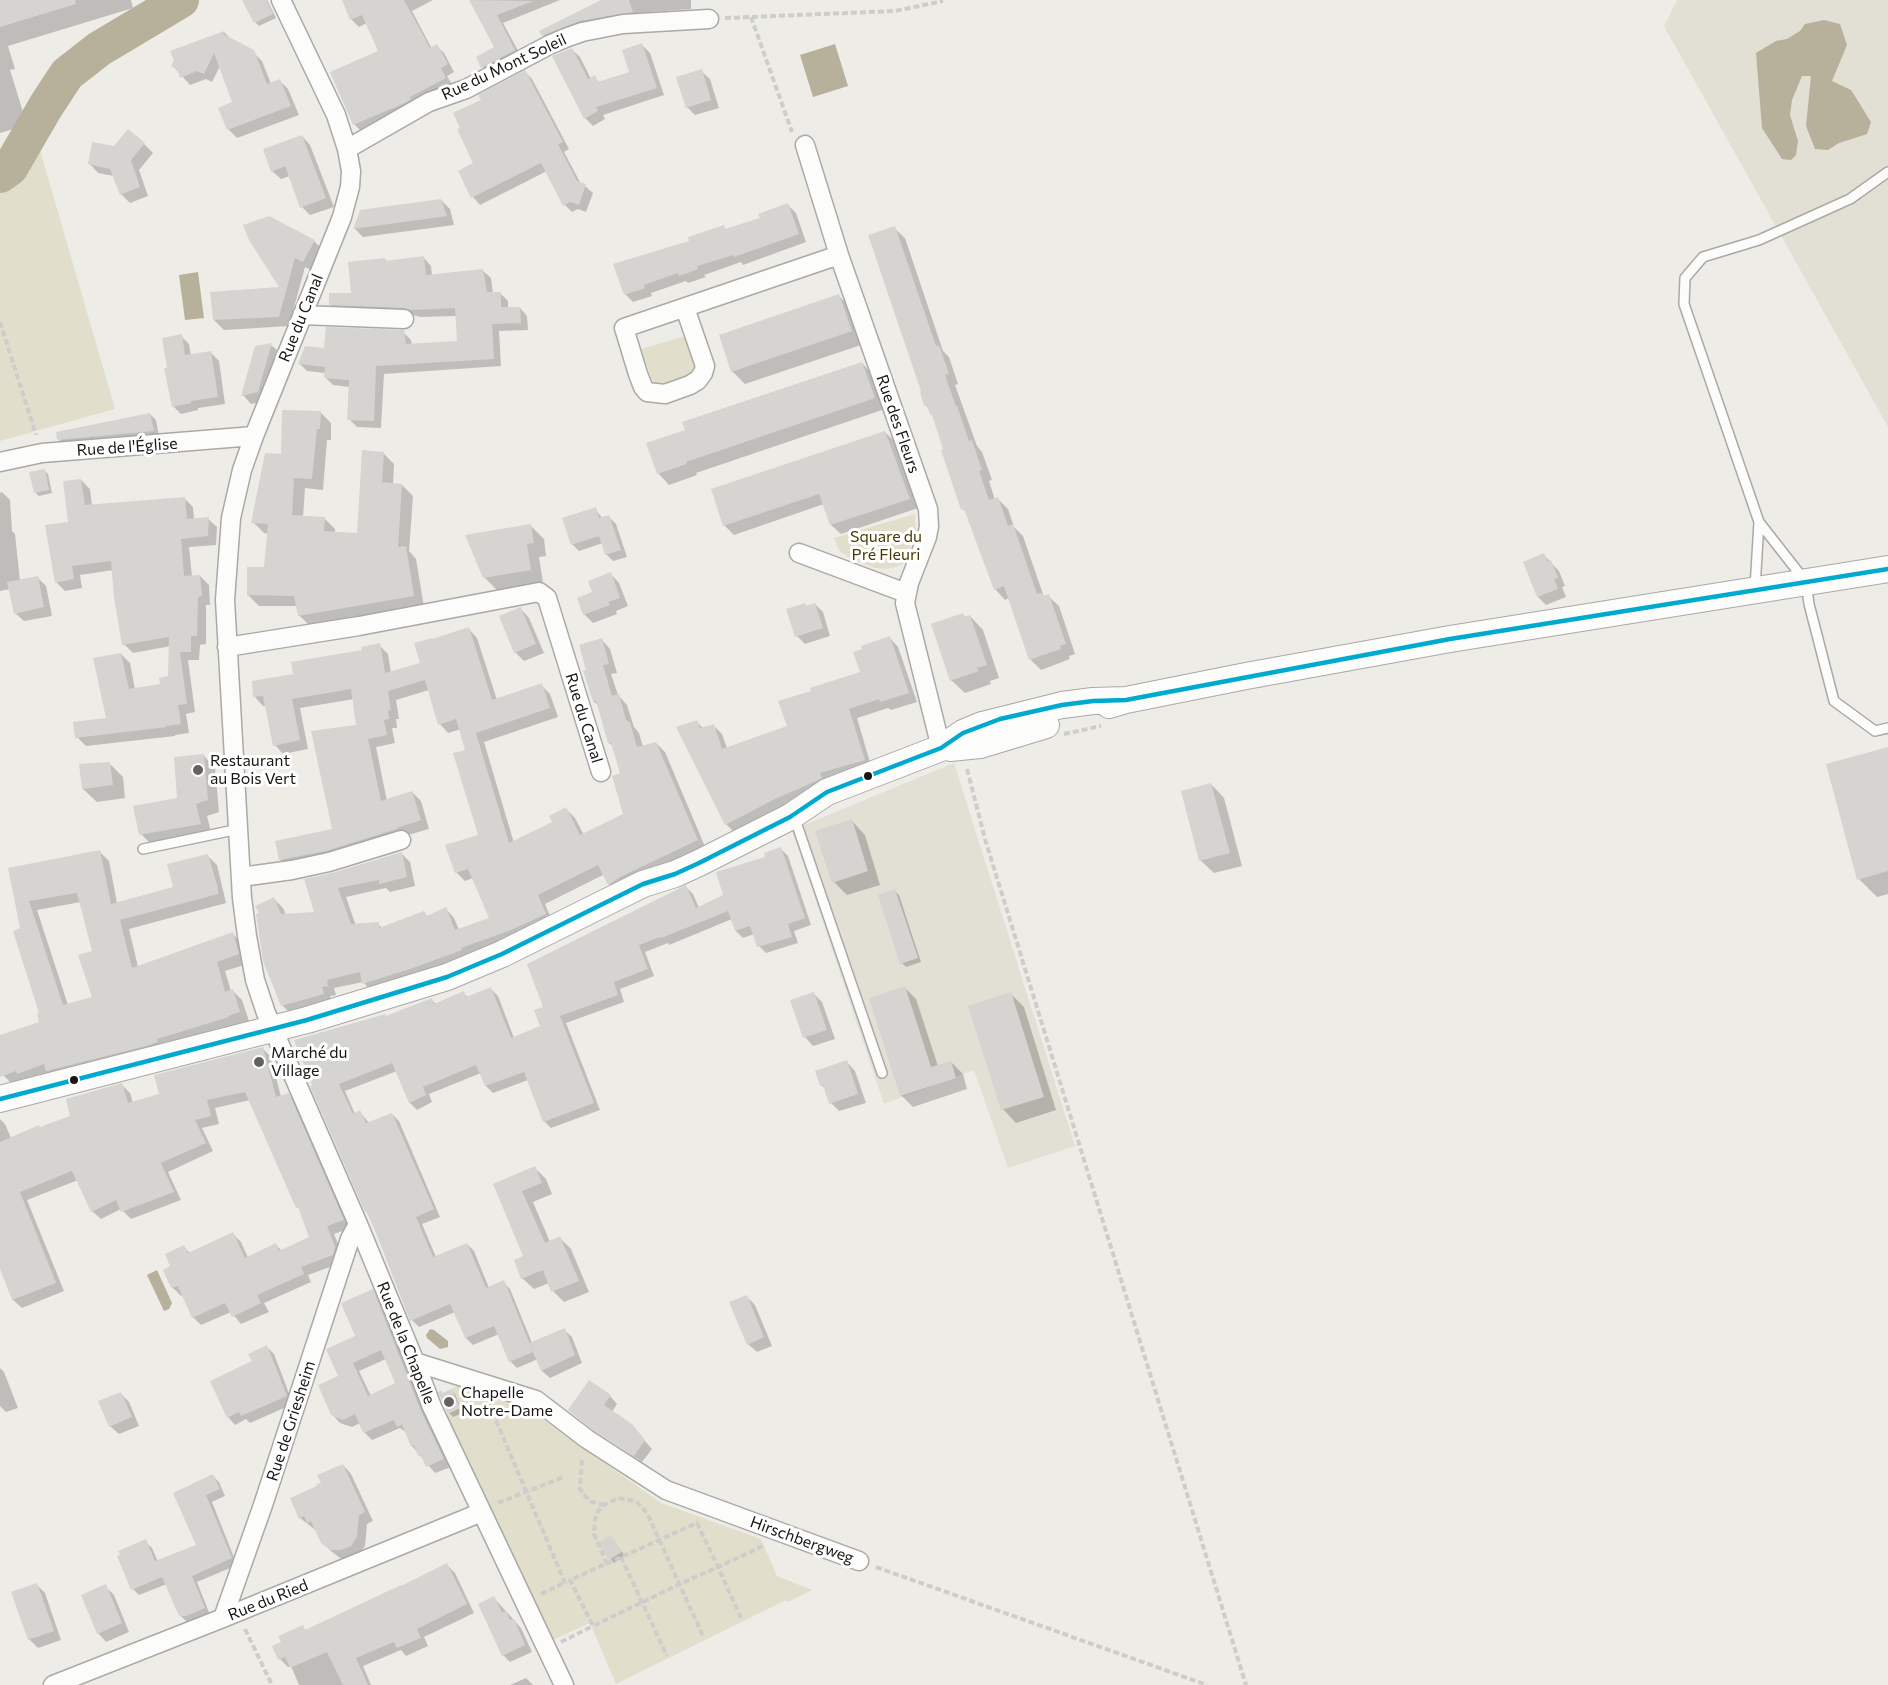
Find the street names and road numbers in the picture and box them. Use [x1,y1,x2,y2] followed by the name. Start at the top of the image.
[439,30,569,104] street label: Rue du Mont Soleil
[275,271,327,365] street label: Rue du Canal
[872,372,924,476] street label: Rue des Fleurs
[76,434,178,460] street label: Rue de l'Église
[561,671,607,765] street label: Rue du Canal
[373,1279,439,1407] street label: Rue de la Chapelle
[262,1358,320,1484] street label: Rue de Griesheim
[747,1512,857,1568] street label: Hirschbergweg
[225,1575,311,1625] street label: Rue du Ried

